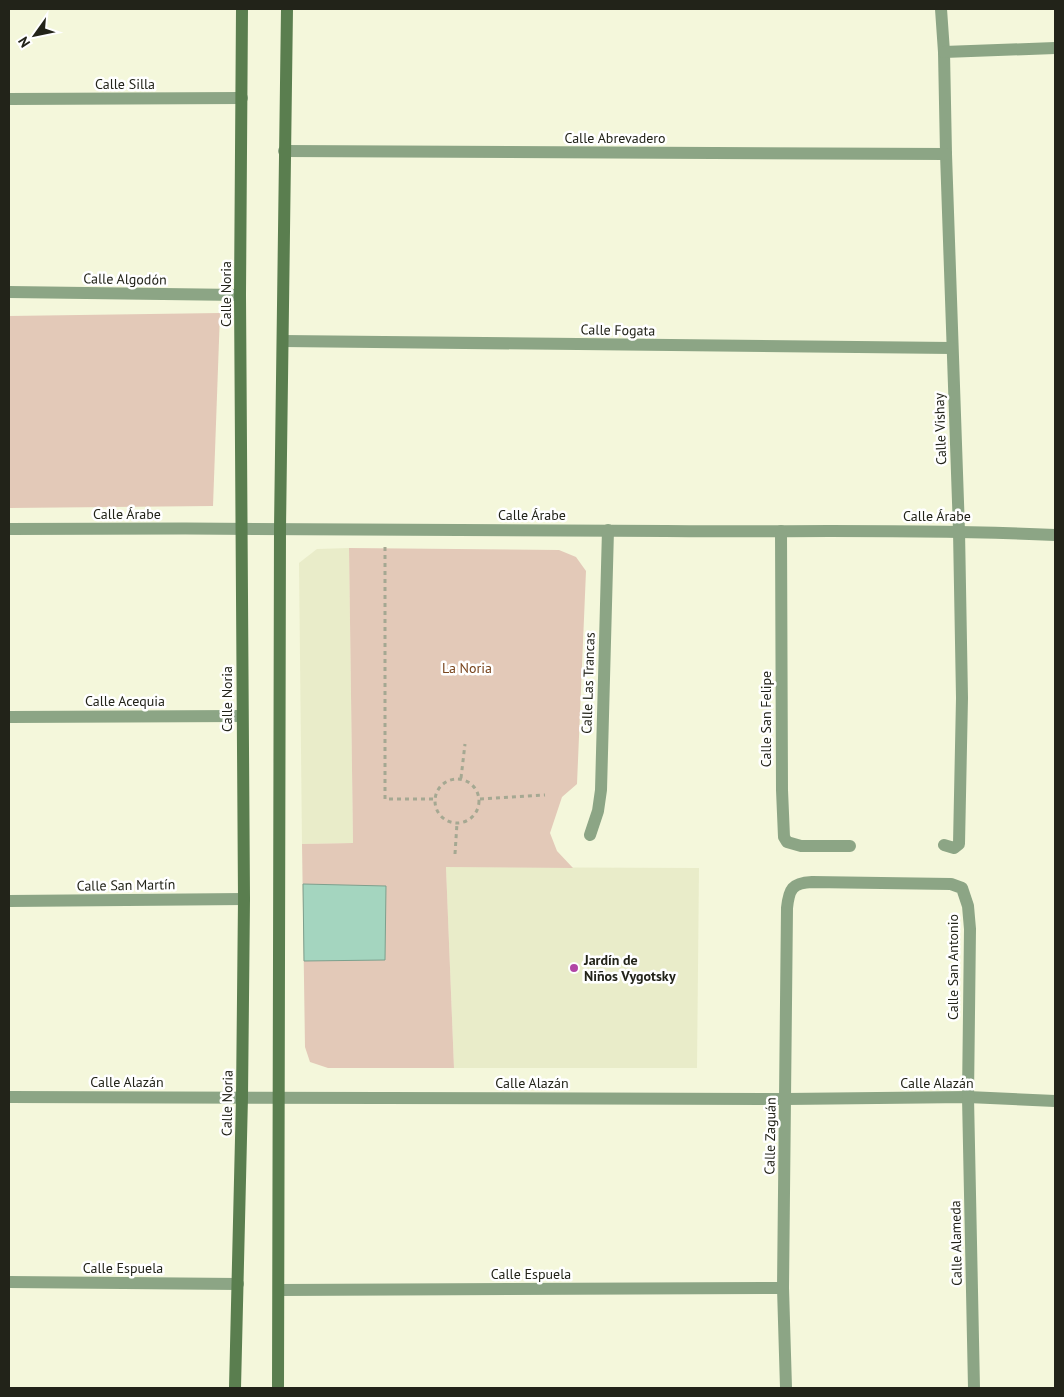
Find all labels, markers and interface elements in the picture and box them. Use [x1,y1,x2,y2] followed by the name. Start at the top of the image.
[10,10,60,60] north arrow
[14,33,34,51] text: N
[95,75,155,93] street label: Calle Silla
[564,129,666,147] street label: Calle Abrevadero
[217,261,235,327] street label: Calle Noria
[83,269,167,289] street label: Calle Algodón
[581,320,656,340] street label: Calle Fogata
[930,392,950,465] street label: Calle Vishay
[93,505,161,523] street label: Calle Árabe
[498,506,566,524] street label: Calle Árabe
[903,507,971,525] street label: Calle Árabe
[577,632,599,734] street label: Calle Las Trancas
[442,659,492,677] park label: La Noria
[218,666,236,732] street label: Calle Noria
[757,671,775,767] street label: Calle San Felipe
[85,692,165,710] street label: Calle Acequia
[76,875,176,895] street label: Calle San Martín
[944,914,962,1020] street label: Calle San Antonio
[583,951,676,985] place label: Jardín de Niños Vygotsky
[568,962,580,974] marker: Jardín de Niños Vygotsky
[217,1070,237,1136] street label: Calle Noria
[90,1073,164,1091] street label: Calle Alazán
[495,1074,569,1092] street label: Calle Alazán
[900,1074,974,1092] street label: Calle Alazán
[760,1097,780,1175] street label: Calle Zaguán
[946,1200,966,1286] street label: Calle Alameda
[83,1259,163,1277] street label: Calle Espuela
[491,1265,571,1283] street label: Calle Espuela

